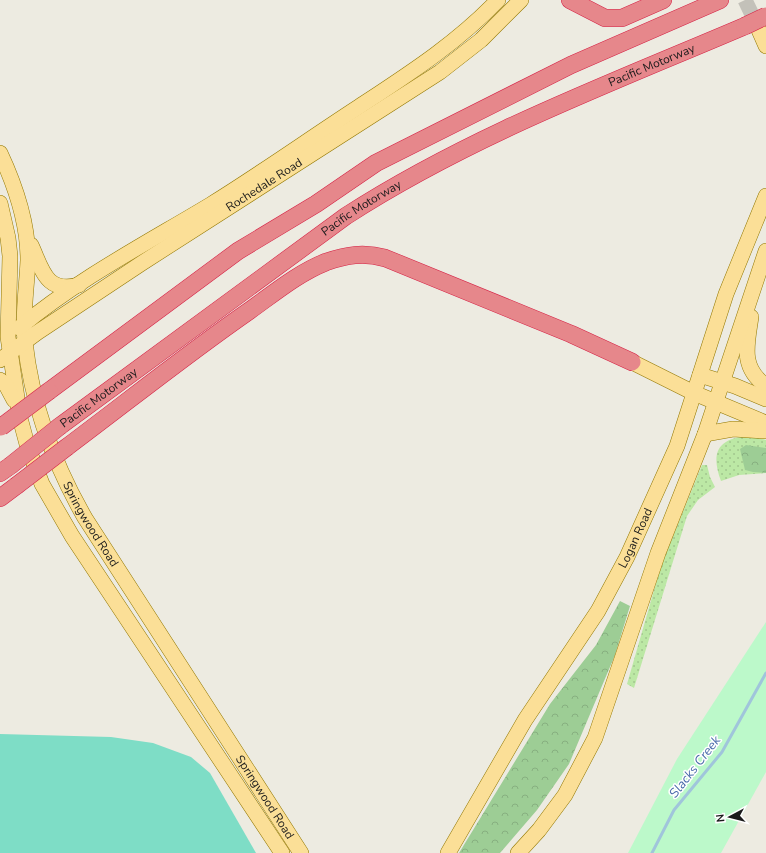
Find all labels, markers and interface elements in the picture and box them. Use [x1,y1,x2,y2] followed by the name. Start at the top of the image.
[606,40,698,90] street label: Pacific Motorway
[223,154,305,215] street label: Rochedale Road
[318,176,405,240] street label: Pacific Motorway
[57,363,141,431] street label: Pacific Motorway
[59,479,122,570] street label: Springwood Road
[615,505,656,571] street label: Logan Road
[665,732,725,802] water label: Slacks Creek
[232,752,298,842] street label: Springwood Road
[710,797,750,837] north arrow
[713,813,729,823] text: N

